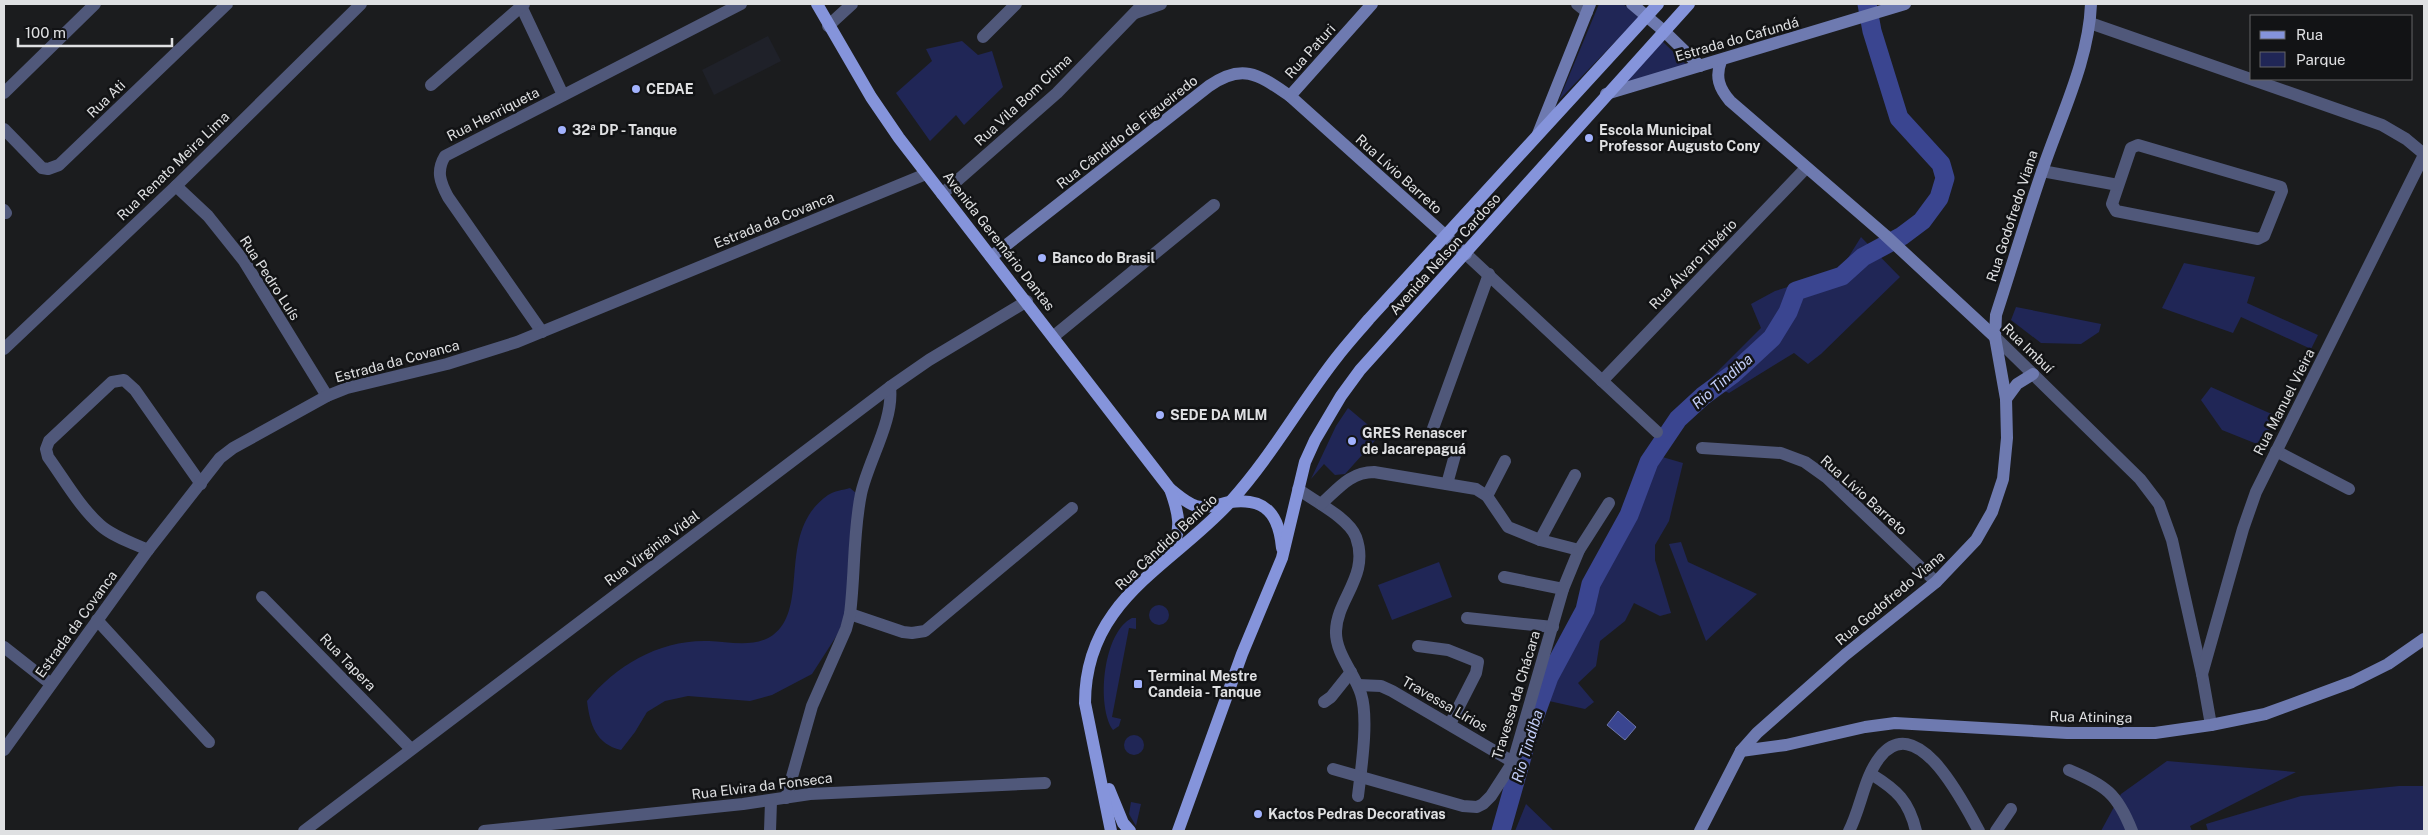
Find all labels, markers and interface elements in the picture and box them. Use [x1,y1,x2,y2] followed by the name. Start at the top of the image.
[1673,14,1801,64] street label: Estrada do Cafundá
[18,15,171,47] scale bar
[2250,15,2413,80] legend
[1282,21,1338,81] street label: Rua Paturi
[25,24,66,41] text: 100 m
[2296,26,2323,43] text: Rua
[971,51,1075,149] street label: Rua Vila Bom Clima
[2296,51,2346,68] text: Parque
[1053,72,1201,192] street label: Rua Cândido de Figueiredo
[84,77,128,121] street label: Rua Ati
[646,81,694,97] place label: CEDAE
[630,83,642,95] marker: CEDAE
[444,84,542,144] street label: Rua Henriqueta
[114,108,232,224] street label: Rua Renato Meira Lima
[572,122,677,138] place label: 32ª DP - Tanque
[1599,122,1761,154] place label: Escola Municipal Professor Augusto Cony
[556,124,568,136] marker: 32ª DP - Tanque
[1353,131,1446,217] street label: Rua Lívio Barreto
[1583,132,1595,144] marker: Escola Municipal Professor Augusto Cony
[1983,148,2041,284] street label: Rua Godofredo Viana
[940,168,1058,314] street label: Avenida Geremário Dantas
[712,189,836,251] street label: Estrada da Covanca
[1386,190,1504,318] street label: Avenida Nelson Cardoso
[1645,215,1740,312] street label: Rua Álvaro Tibério
[237,233,303,323] street label: Rua Pedro Luís
[1052,250,1155,266] place label: Banco do Brasil
[1036,252,1048,264] marker: Banco do Brasil
[1999,320,2057,377] street label: Rua Imbuí
[333,337,461,385] street label: Estrada da Covanca
[2250,346,2318,458] street label: Rua Manuel Vieira
[1688,350,1756,412] water label: Rio Tindiba
[1170,407,1267,423] place label: SEDE DA MLM
[1154,409,1166,421] marker: SEDE DA MLM
[1362,425,1467,457] place label: GRES Renascer de Jacarepaguá
[1346,435,1358,447] marker: GRES Renascer de Jacarepaguá
[1818,452,1911,538] street label: Rua Lívio Barreto
[1112,491,1220,593] street label: Rua Cândido Benício
[602,507,702,589] street label: Rua Virginia Vidal
[1832,548,1948,648] street label: Rua Godofredo Viana
[32,567,120,681] street label: Estrada da Covanca
[1489,629,1543,761] street label: Travessa da Chácara
[317,630,379,694] street label: Rua Tapera
[1148,668,1261,700] place label: Terminal Mestre Candeia - Tanque
[1399,673,1491,735] street label: Travessa Lírios
[1132,678,1144,690] marker: Terminal Mestre Candeia - Tanque
[1508,708,1546,784] water label: Rio Tindiba
[2049,708,2133,726] street label: Rua Atininga
[691,769,833,803] street label: Rua Elvira da Fonseca
[1268,806,1446,822] place label: Kactos Pedras Decorativas
[1252,808,1264,820] marker: Kactos Pedras Decorativas

